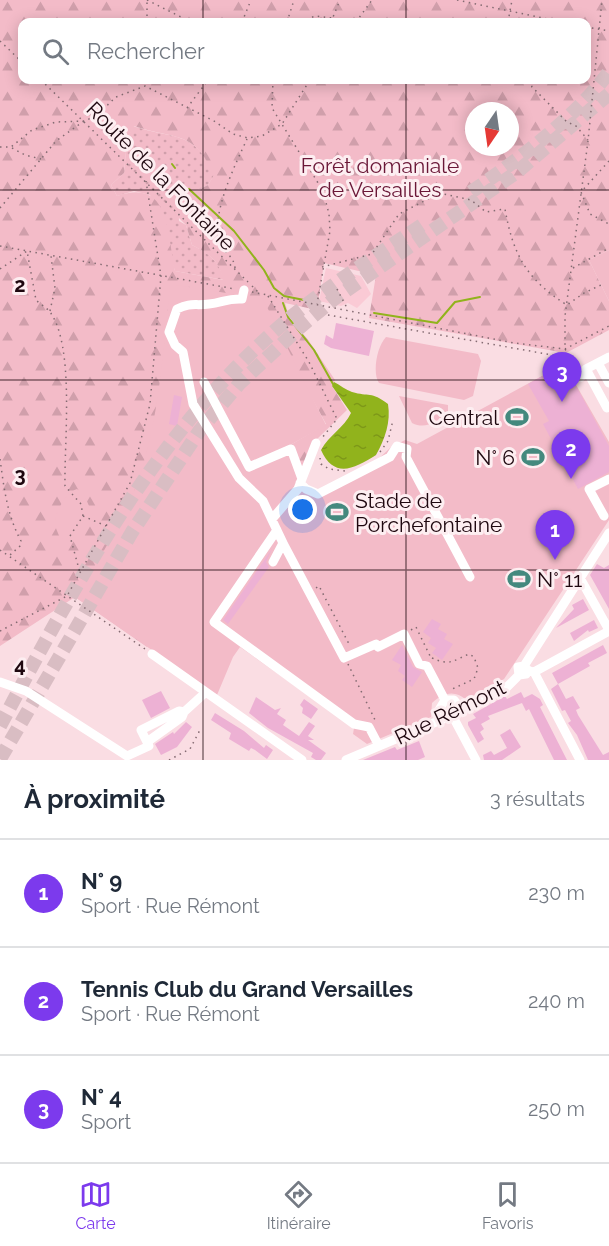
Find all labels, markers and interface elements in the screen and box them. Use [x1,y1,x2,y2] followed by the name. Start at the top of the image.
[18,18,591,84] search box
[39,35,72,68] icon: search
[87,38,205,64] text: Rechercher
[81,96,241,256] street label: Route de la Fontaine
[465,102,519,156] north arrow
[301,153,459,202] park label: Forêt domaniale de Versailles
[14,273,26,297] text: 2
[542,352,582,402] pin: 3
[504,404,530,430] sports icon: Central
[429,405,499,430] place label: Central
[552,430,590,479] pin: 2
[520,444,546,470] sports icon: N° 6
[475,445,515,470] place label: N° 6
[14,463,26,487] text: 3
[355,488,502,537] place label: Stade de Porchefontaine
[288,495,317,524] your location
[324,499,350,525] sports icon: Stade de Porchefontaine
[536,510,574,560] pin: 1
[506,566,532,592] sports icon: N° 11
[537,567,582,592] place label: N° 11
[14,653,26,677] text: 4
[390,674,510,750] street label: Rue Rémont
[24,784,165,814] text: À proximité
[490,787,585,811] text: 3 résultats
[81,868,122,894] text: N° 9
[39,881,48,905] text: 1
[528,881,585,905] text: 230 m
[81,894,260,918] text: Sport · Rue Rémont
[81,976,413,1002] text: Tennis Club du Grand Versailles
[38,989,49,1013] text: 2
[528,989,585,1013] text: 240 m
[81,1002,260,1026] text: Sport · Rue Rémont
[81,1084,122,1110] text: N° 4
[38,1097,49,1121] text: 3
[528,1097,585,1121] text: 250 m
[81,1110,131,1134] text: Sport
[76,1178,116,1233] tab: Carte
[267,1178,331,1233] tab: Itinéraire
[482,1178,533,1233] tab: Favoris

